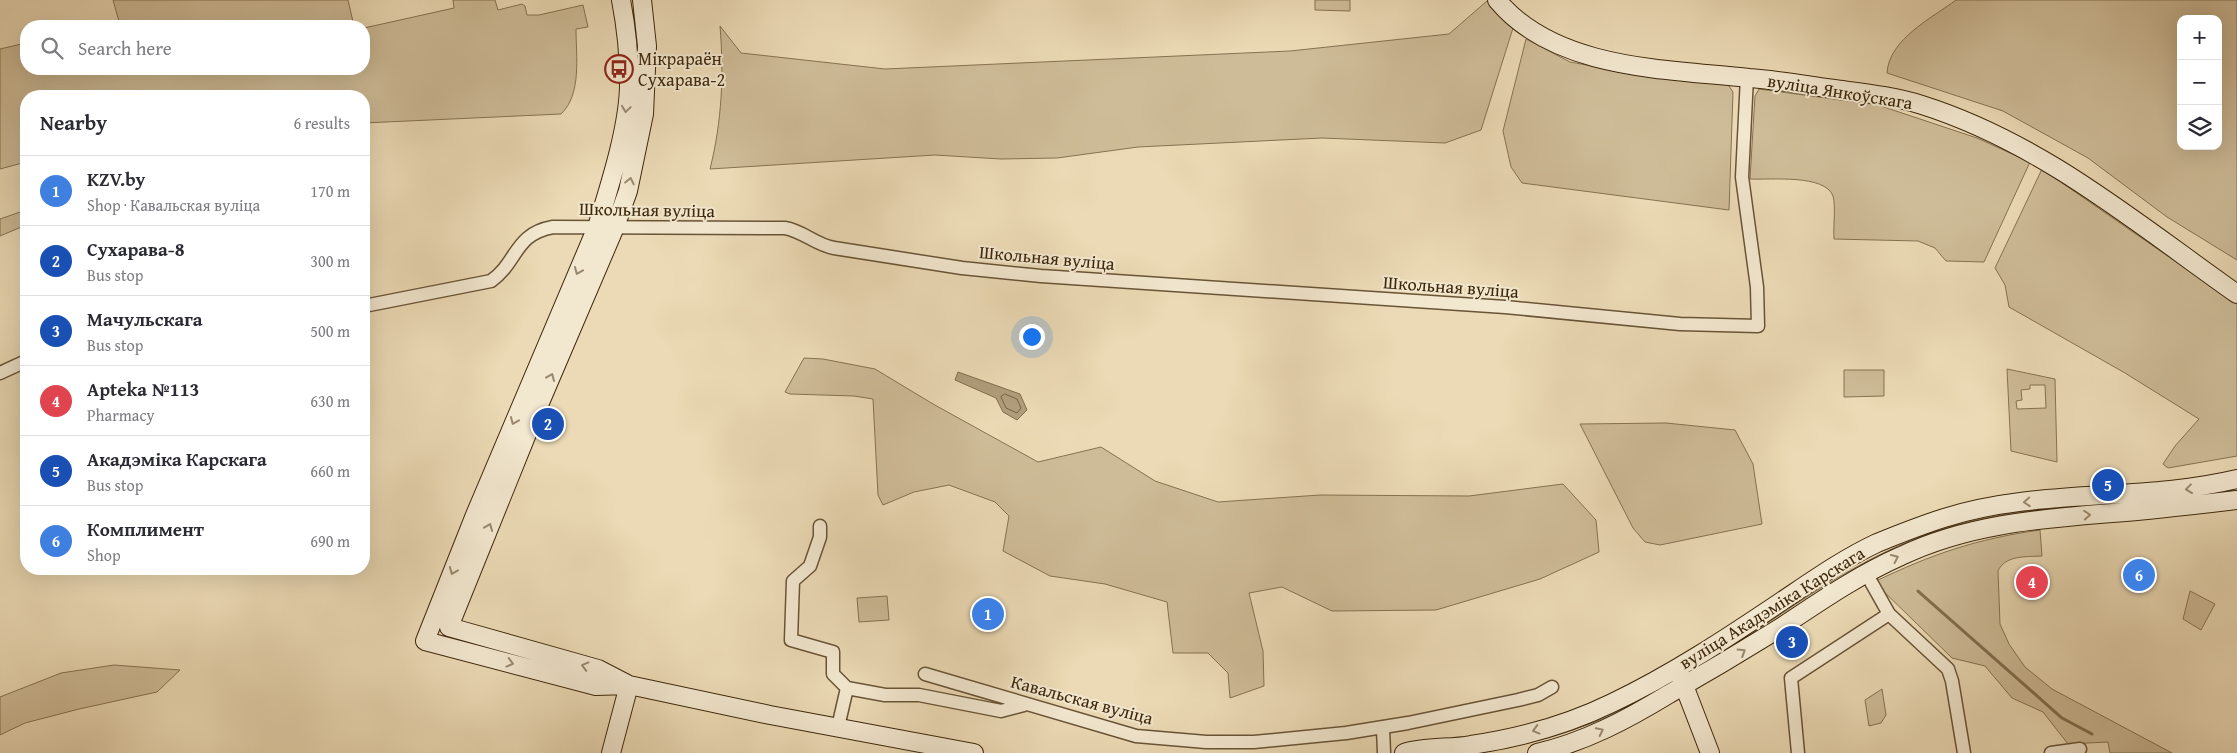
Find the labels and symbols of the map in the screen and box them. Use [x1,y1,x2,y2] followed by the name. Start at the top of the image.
[638,45,725,93] place label: Мікрараён Сухарава-2
[604,54,634,84] bus stop icon: Мікрараён Сухарава-2
[1766,67,1915,116] street label: вуліца Янкоўскага
[622,104,632,113] one-way arrow
[624,176,635,185] one-way arrow
[579,195,716,224] street label: Школьная вуліца
[978,238,1116,277] street label: Школьная вуліца
[573,267,583,275] one-way arrow
[1382,268,1520,305] street label: Школьная вуліца
[1019,324,1045,350] your location
[545,373,556,382] one-way arrow
[532,405,564,443] pin: 2
[510,416,521,425] one-way arrow
[2092,466,2124,504] pin: 5
[2185,483,2193,494] one-way arrow
[2023,497,2031,508] one-way arrow
[2084,510,2092,521] one-way arrow
[482,523,493,532] one-way arrow
[1674,539,1870,676] street label: вуліца Акадэміка Карскага
[1890,554,1899,565] one-way arrow
[2123,556,2155,594] pin: 6
[2016,563,2048,601] pin: 4
[448,566,459,575] one-way arrow
[972,595,1004,633] pin: 1
[1776,623,1808,661] pin: 3
[1736,648,1745,658] one-way arrow
[506,657,515,668] one-way arrow
[580,661,589,672] one-way arrow
[1008,668,1157,732] street label: Кавальская вуліца
[1533,725,1541,735] one-way arrow
[1595,727,1604,737] one-way arrow

